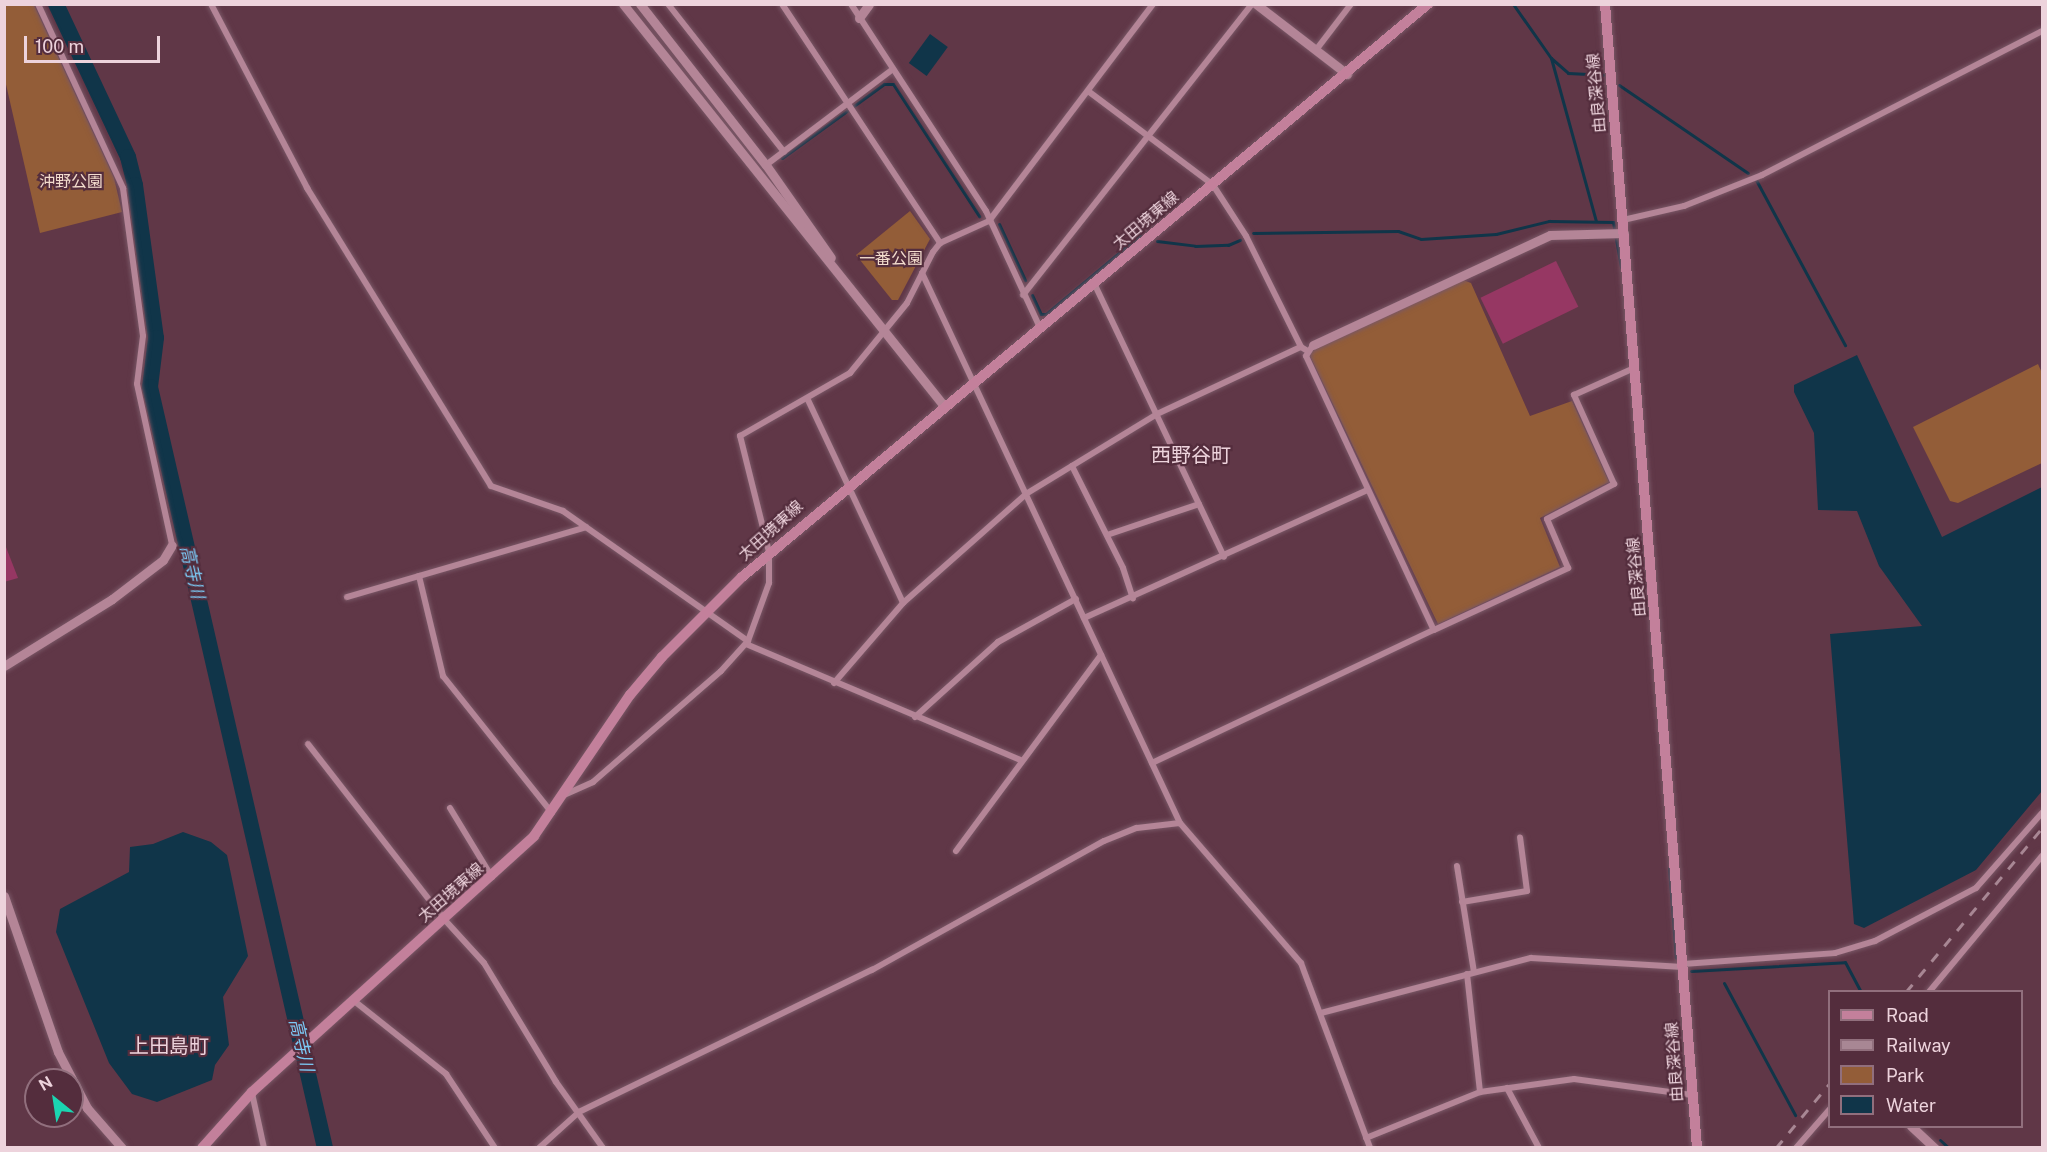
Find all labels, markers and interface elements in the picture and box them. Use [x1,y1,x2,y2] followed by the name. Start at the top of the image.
[27,24,164,62] scale bar
[35,36,84,57] text: 100 m
[1584,52,1610,134] street label: 由良深谷線
[39,172,103,192] park label: 沖野公園
[1109,188,1183,254] street label: 太田境東線
[859,249,923,269] park label: 一番公園
[1151,443,1231,467] district label: 西野谷町
[735,497,807,565] street label: 太田境東線
[1624,536,1650,618] street label: 由良深谷線
[175,543,209,601] water label: 高寺川
[415,860,487,926] street label: 太田境東線
[1828,990,2023,1128] legend
[1886,1005,1929,1026] text: Road
[284,1016,318,1074] water label: 高寺川
[1663,1021,1687,1103] street label: 由良深谷線
[129,1034,209,1058] district label: 上田島町
[1886,1035,1951,1056] text: Railway
[1886,1065,1924,1086] text: Park
[24,1068,84,1128] north arrow
[36,1072,56,1095] text: N
[1886,1095,1936,1116] text: Water

